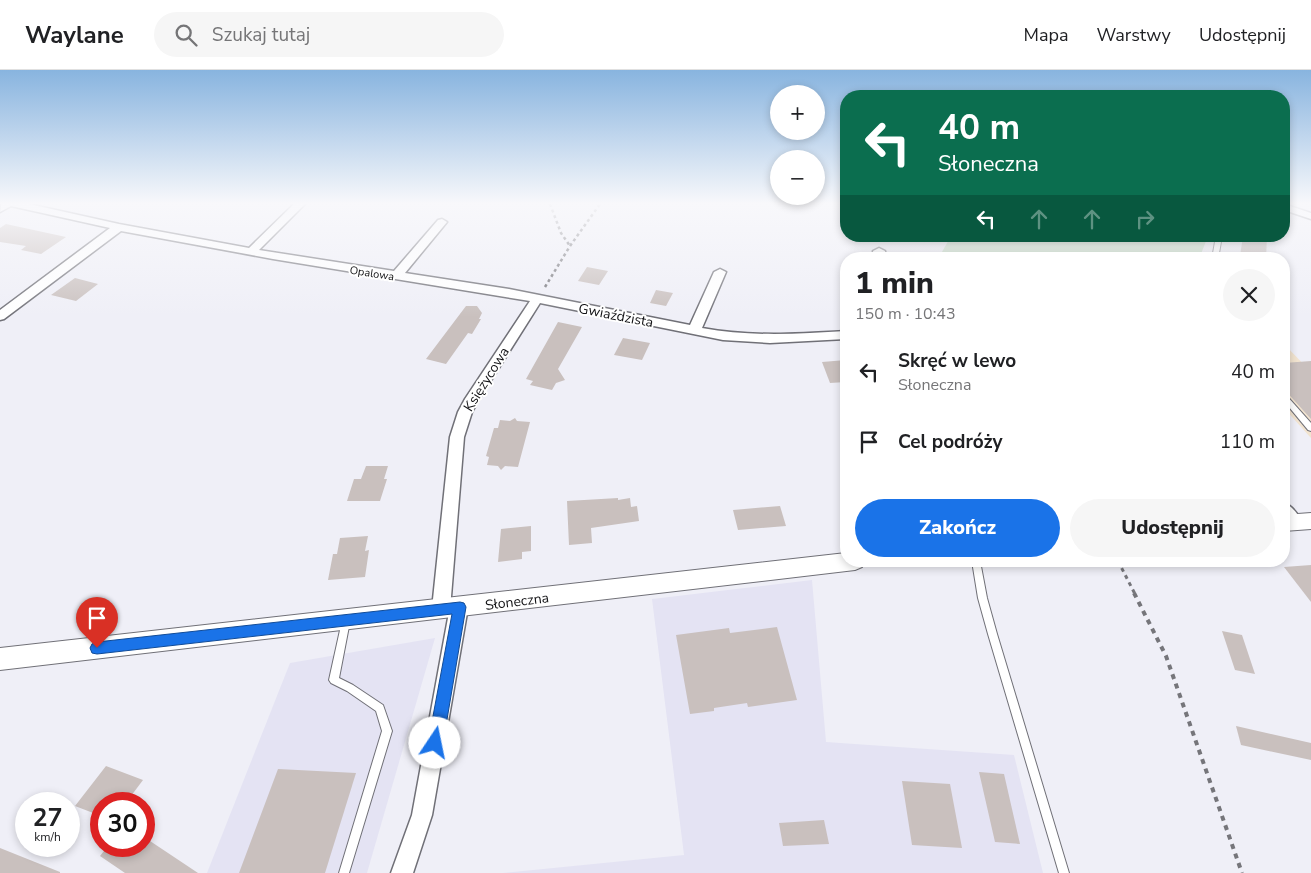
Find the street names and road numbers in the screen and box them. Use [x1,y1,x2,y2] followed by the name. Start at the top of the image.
[349,263,395,284] street label: Opalowa
[577,299,655,332] street label: Gwiaździsta
[459,343,514,415] street label: Księżycowa
[484,588,550,615] street label: Słoneczna

